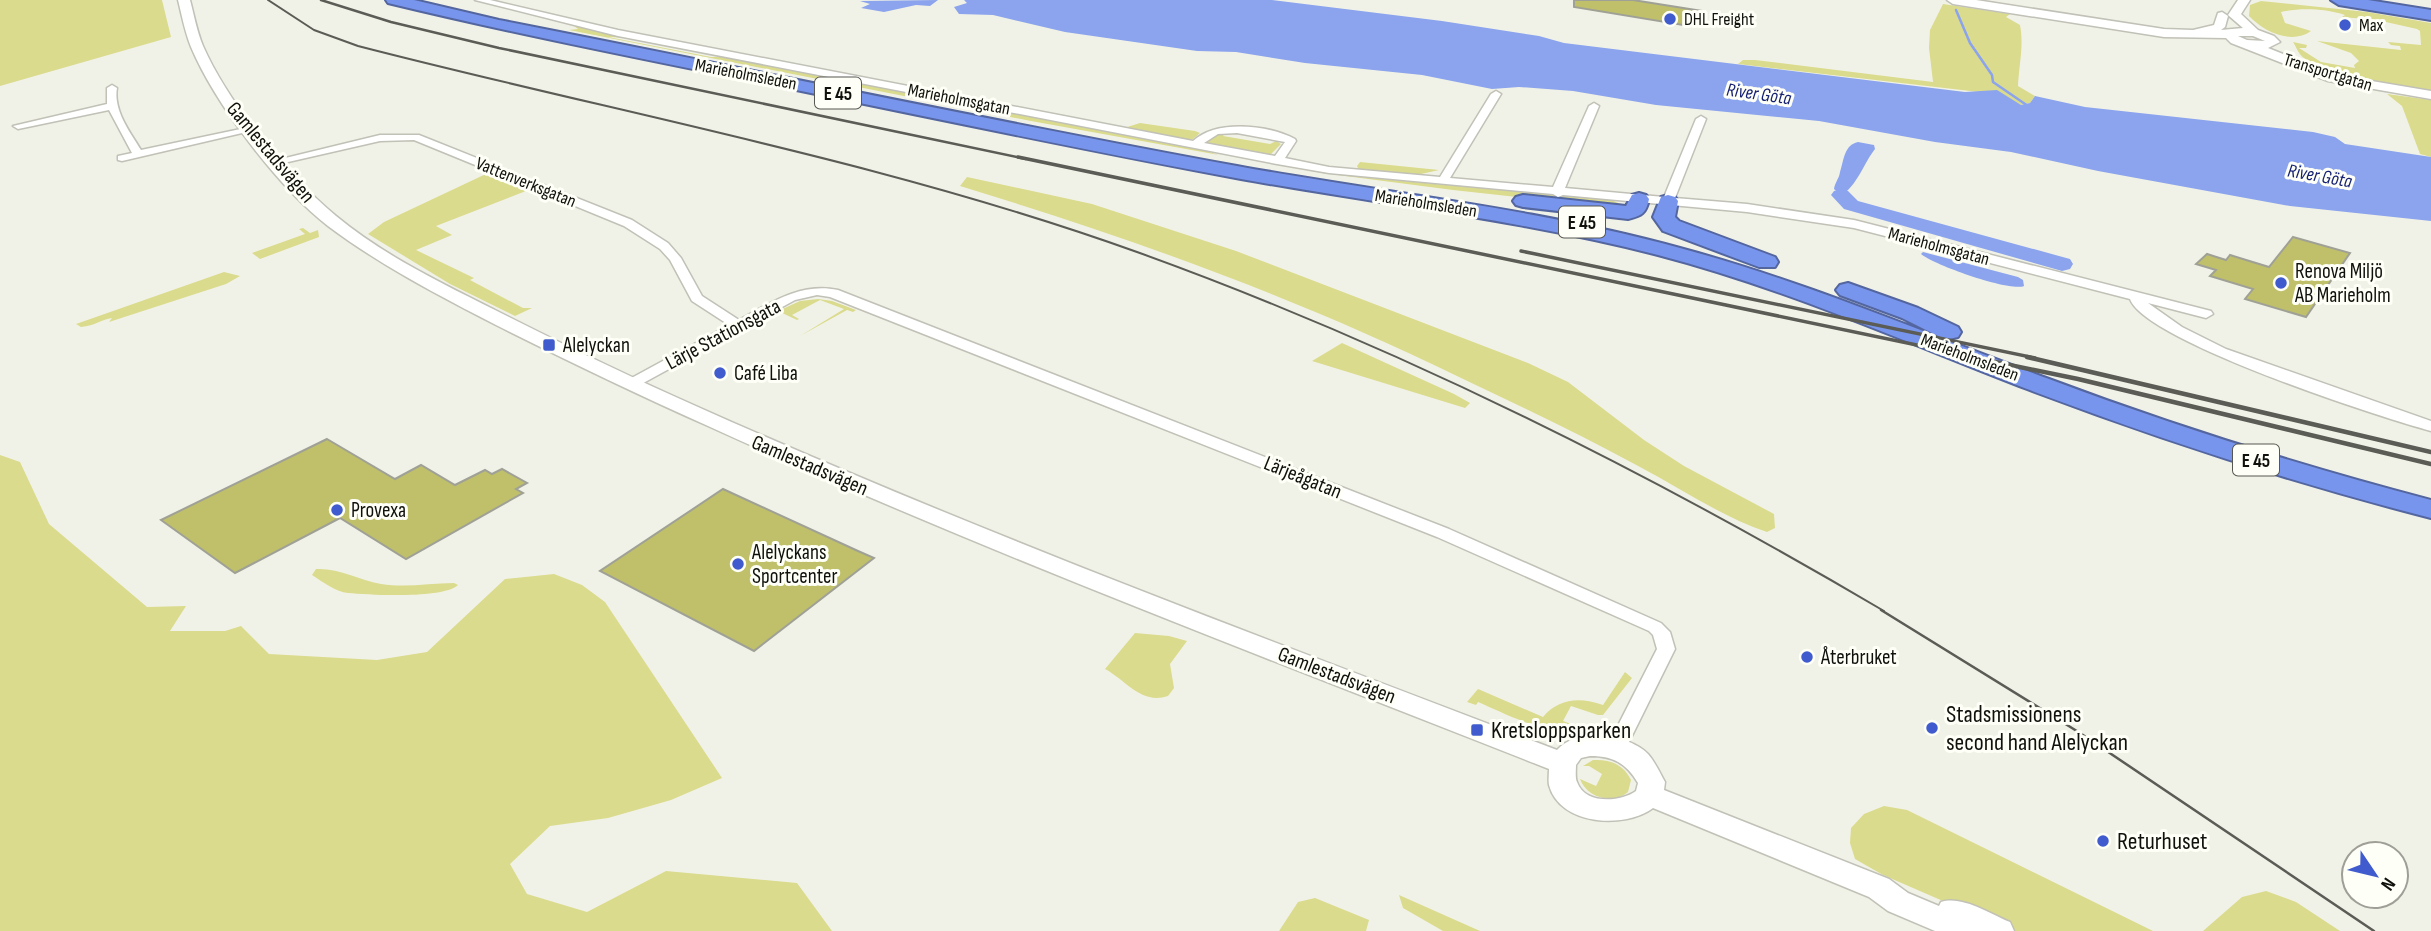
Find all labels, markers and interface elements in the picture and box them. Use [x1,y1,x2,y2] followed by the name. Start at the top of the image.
[1684,9,1755,30] place label: DHL Freight
[1662,11,1678,27] marker: DHL Freight
[2359,15,2384,36] place label: Max
[2337,17,2353,33] marker: Max
[2281,49,2375,96] street label: Transportgatan
[693,54,798,95] street label: Marieholmsleden
[815,78,861,108] road number: E 45
[906,79,1012,120] street label: Marieholmsgatan
[1725,79,1793,110] water label: River Göta
[221,97,320,208] street label: Gamlestadsvägen
[473,153,579,212] street label: Vattenverksgatan
[2286,159,2354,194] water label: River Göta
[1373,185,1478,222] street label: Marieholmsleden
[1559,206,1605,238] road number: E 45
[1886,223,1992,270] street label: Marieholmsgatan
[2294,259,2391,308] place label: Renova Miljö AB Marieholm
[2273,275,2289,291] marker: Renova Miljö AB Marieholm
[661,294,785,375] street label: Lärje Stationsgata
[1918,329,2022,386] street label: Marieholmsleden
[562,333,630,358] place label: Alelyckan
[541,337,557,353] marker: Alelyckan
[734,361,798,386] place label: Café Liba
[712,365,728,381] marker: Café Liba
[748,430,872,501] street label: Gamlestadsvägen
[2233,444,2279,475] road number: E 45
[1260,451,1345,504] street label: Lärjeågatan
[351,498,406,523] place label: Provexa
[329,502,345,518] marker: Provexa
[751,540,838,589] place label: Alelyckans Sportcenter
[730,556,746,572] marker: Alelyckans Sportcenter
[1274,642,1399,709] street label: Gamlestadsvägen
[1820,645,1897,670] place label: Återbruket
[1799,649,1815,665] marker: Återbruket
[1946,700,2128,757] place label: Stadsmissionens second hand Alelyckan
[1491,716,1631,745] place label: Kretsloppsparken
[1924,720,1940,736] marker: Stadsmissionens second hand Alelyckan
[1469,722,1485,738] marker: Kretsloppsparken
[2117,827,2207,856] place label: Returhuset
[2095,833,2111,849] marker: Returhuset
[2340,840,2410,910] north arrow
[2375,873,2400,895] text: N

